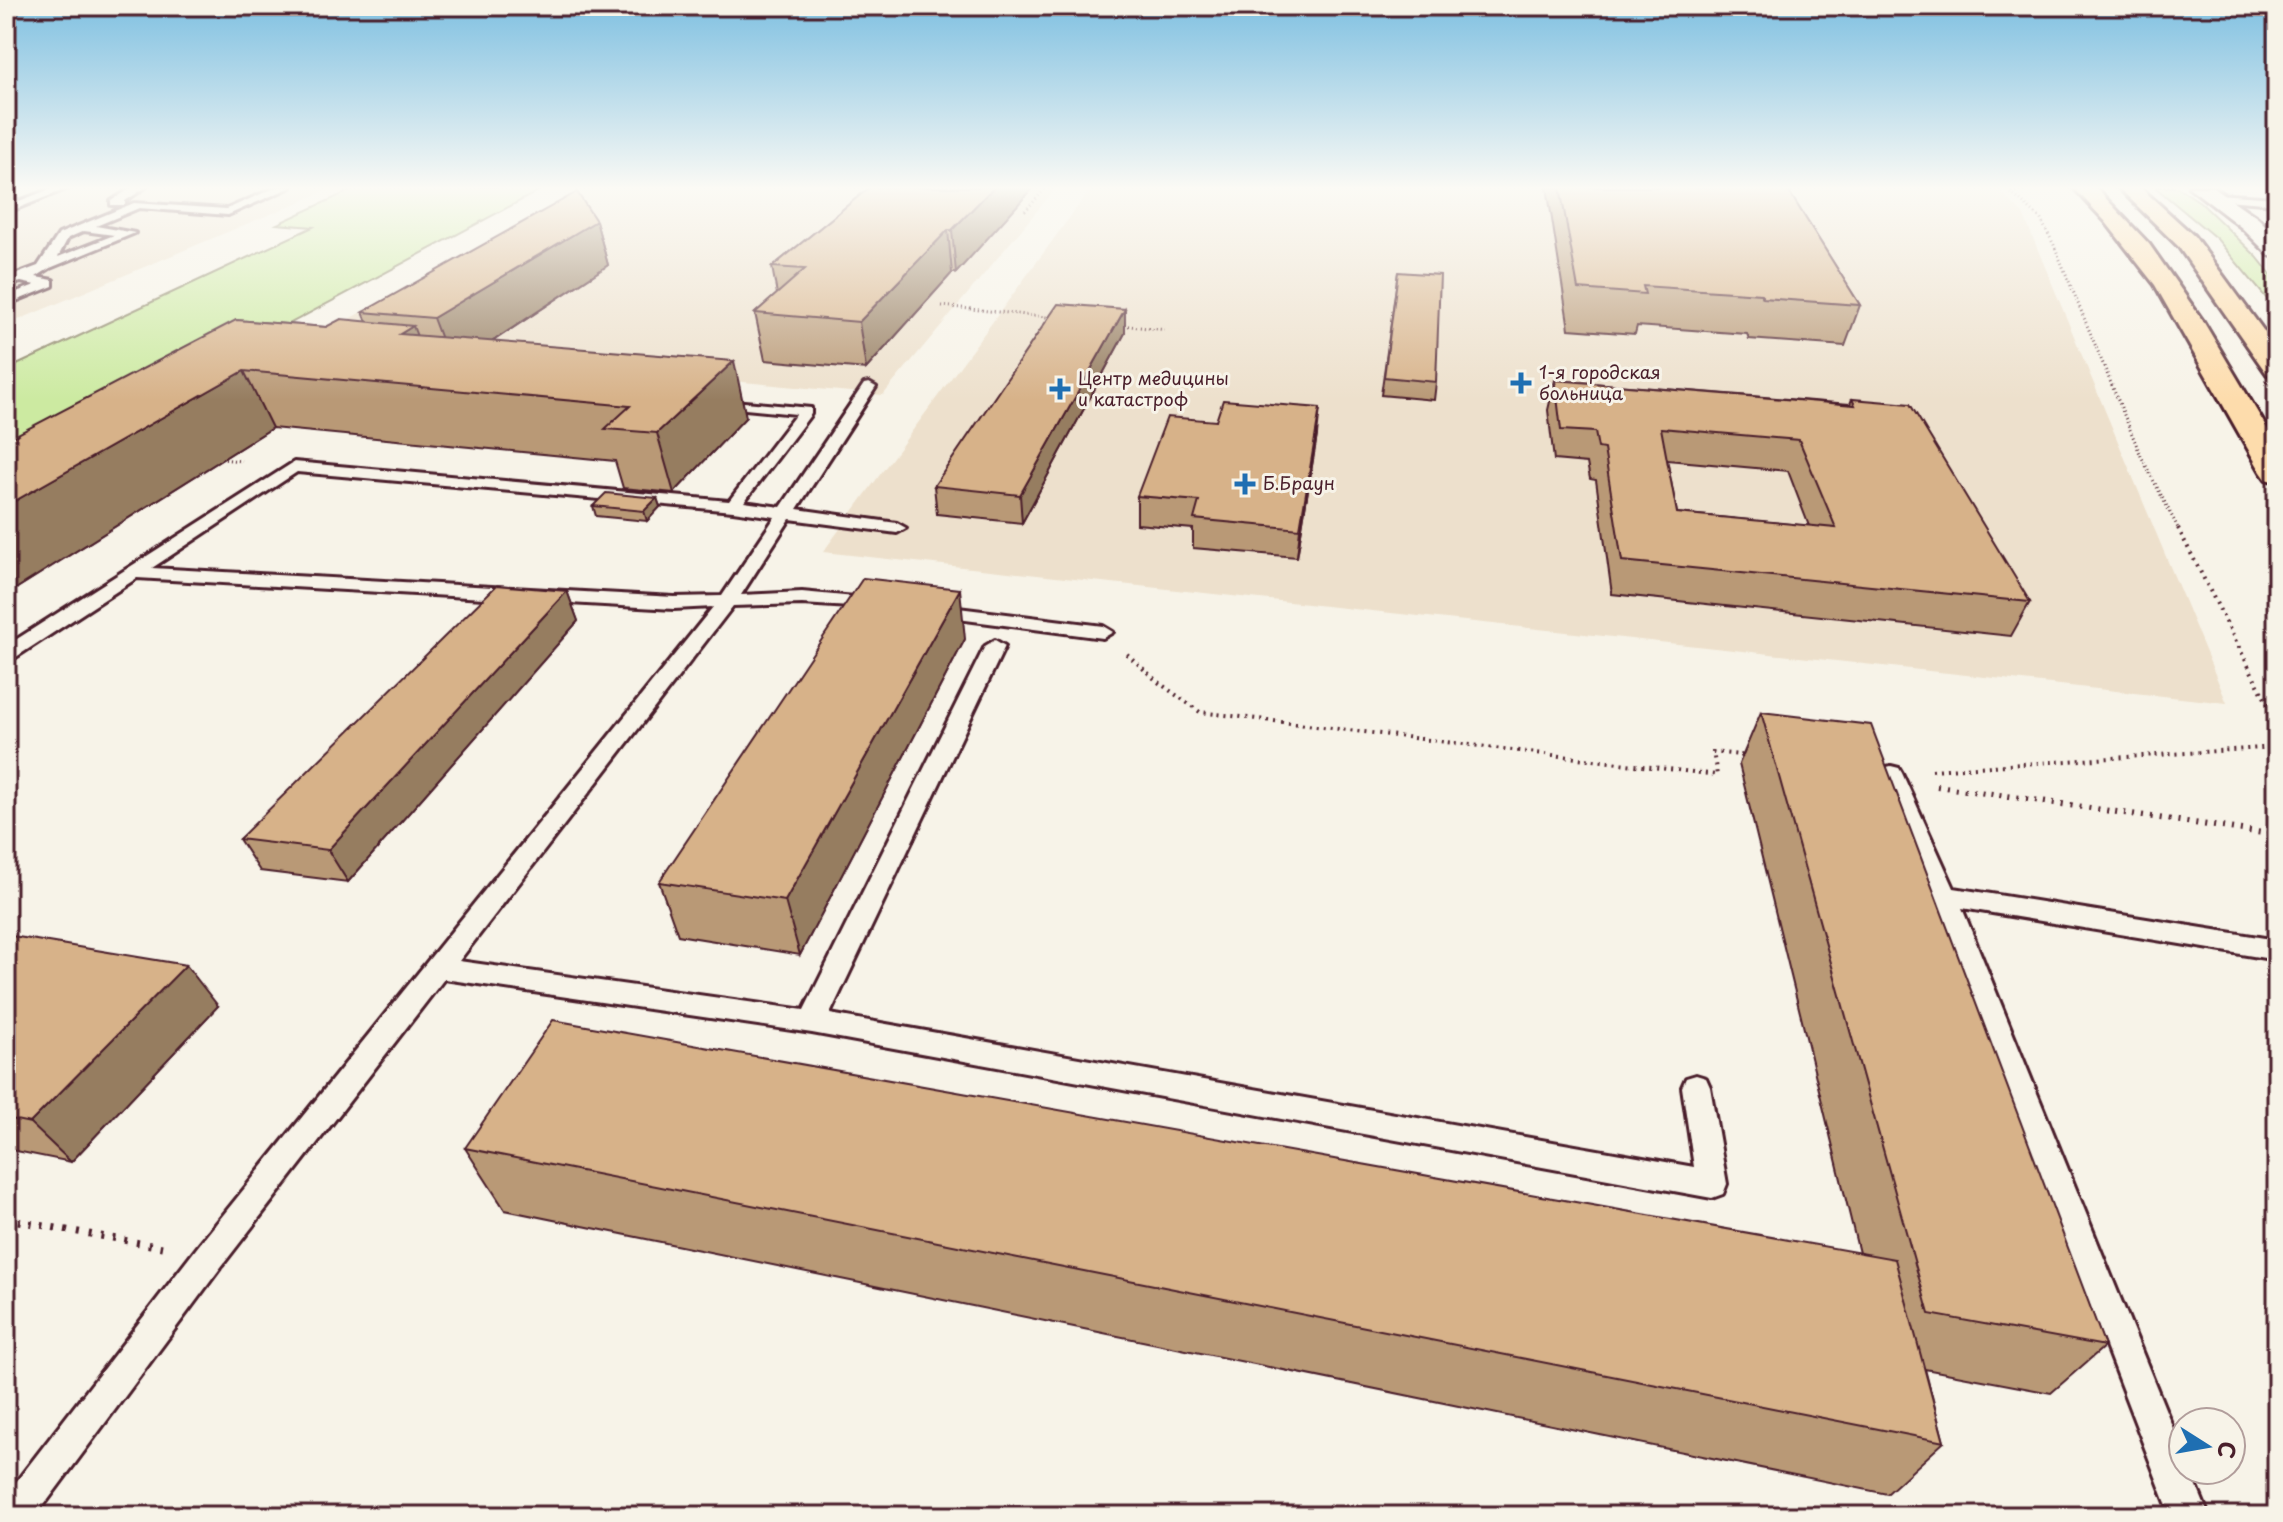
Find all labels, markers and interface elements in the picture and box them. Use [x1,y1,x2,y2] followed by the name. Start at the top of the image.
[1539,358,1661,406] place label: 1-я городская больница
[1078,364,1229,412] place label: Центр медицины и катастроф
[1510,372,1532,394] marker: 1-я городская больница
[1049,378,1071,400] marker: Центр медицины и катастроф
[1263,469,1335,496] place label: Б.Браун
[1234,473,1256,495] marker: Б.Браун
[2167,1406,2247,1486] north arrow
[2210,1439,2246,1461] text: С

